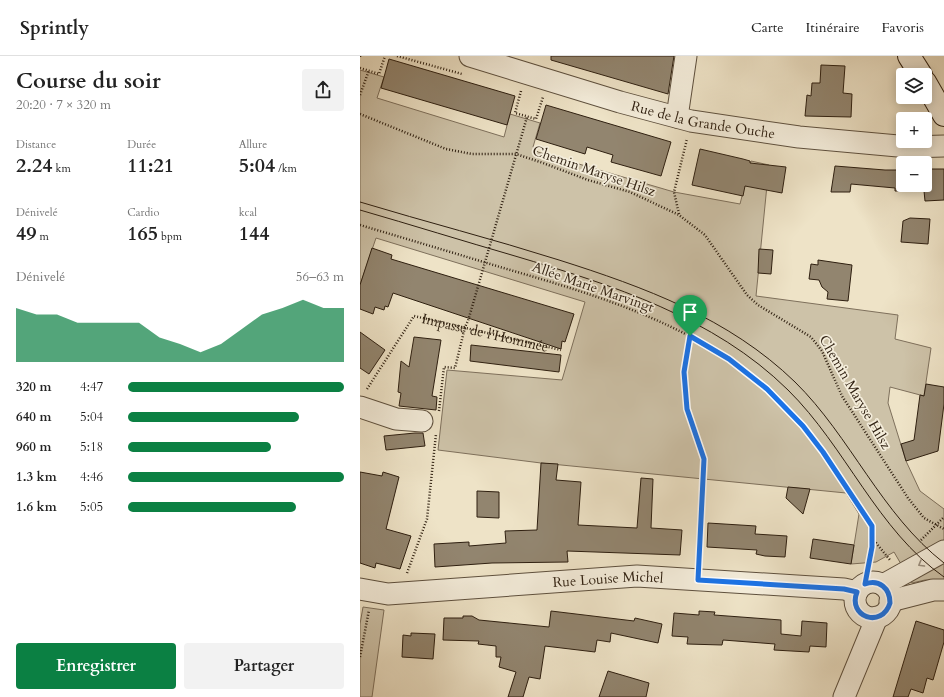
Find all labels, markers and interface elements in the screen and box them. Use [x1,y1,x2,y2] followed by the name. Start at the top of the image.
[20,15,89,41] text: Sprintly
[751,18,784,37] text: Carte
[806,18,860,37] text: Itinéraire
[882,18,924,37] text: Favoris
[16,66,161,96] text: Course du soir
[896,68,932,192] map controls
[896,68,932,104] button: layers
[302,69,344,111] button: share
[16,96,111,114] text: 20:20 · 7 × 320 m
[629,96,776,143] street label: Rue de la Grande Ouche
[896,112,932,148] button: +
[16,137,56,152] text: Distance
[127,137,156,152] text: Durée
[239,137,267,152] text: Allure
[530,141,659,201] street label: Chemin Maryse Hilsz
[16,152,53,179] text: 2.24
[127,152,174,179] text: 11:21
[239,152,275,179] text: 5:04
[896,156,932,192] button: −
[53,161,71,176] text: km
[275,161,297,176] text: /km
[16,205,58,220] text: Dénivelé
[127,205,159,220] text: Cardio
[239,205,257,220] text: kcal
[16,220,37,247] text: 49
[127,220,158,247] text: 165
[239,220,269,247] text: 144
[37,229,49,244] text: m
[158,229,182,244] text: bpm
[530,257,657,317] street label: Allée Marie Marvingt
[16,268,65,286] text: Dénivelé
[296,268,344,286] text: 56–63 m
[673,295,707,336] pin
[679,301,701,323] icon: arrive
[420,309,551,356] street label: Impasse de l'Hommée
[815,331,896,453] street label: Chemin Maryse Hilsz
[16,378,51,396] text: 320 m
[80,378,103,396] text: 4:47
[16,408,51,426] text: 640 m
[80,408,103,426] text: 5:04
[16,438,51,456] text: 960 m
[80,438,103,456] text: 5:18
[16,468,57,486] text: 1.3 km
[80,468,103,486] text: 4:46
[16,498,57,516] text: 1.6 km
[80,498,103,516] text: 5:05
[918,560,925,567] one-way arrow
[552,566,664,592] street label: Rue Louise Michel
[16,643,176,689] button: Enregistrer
[184,643,344,689] button: Partager

